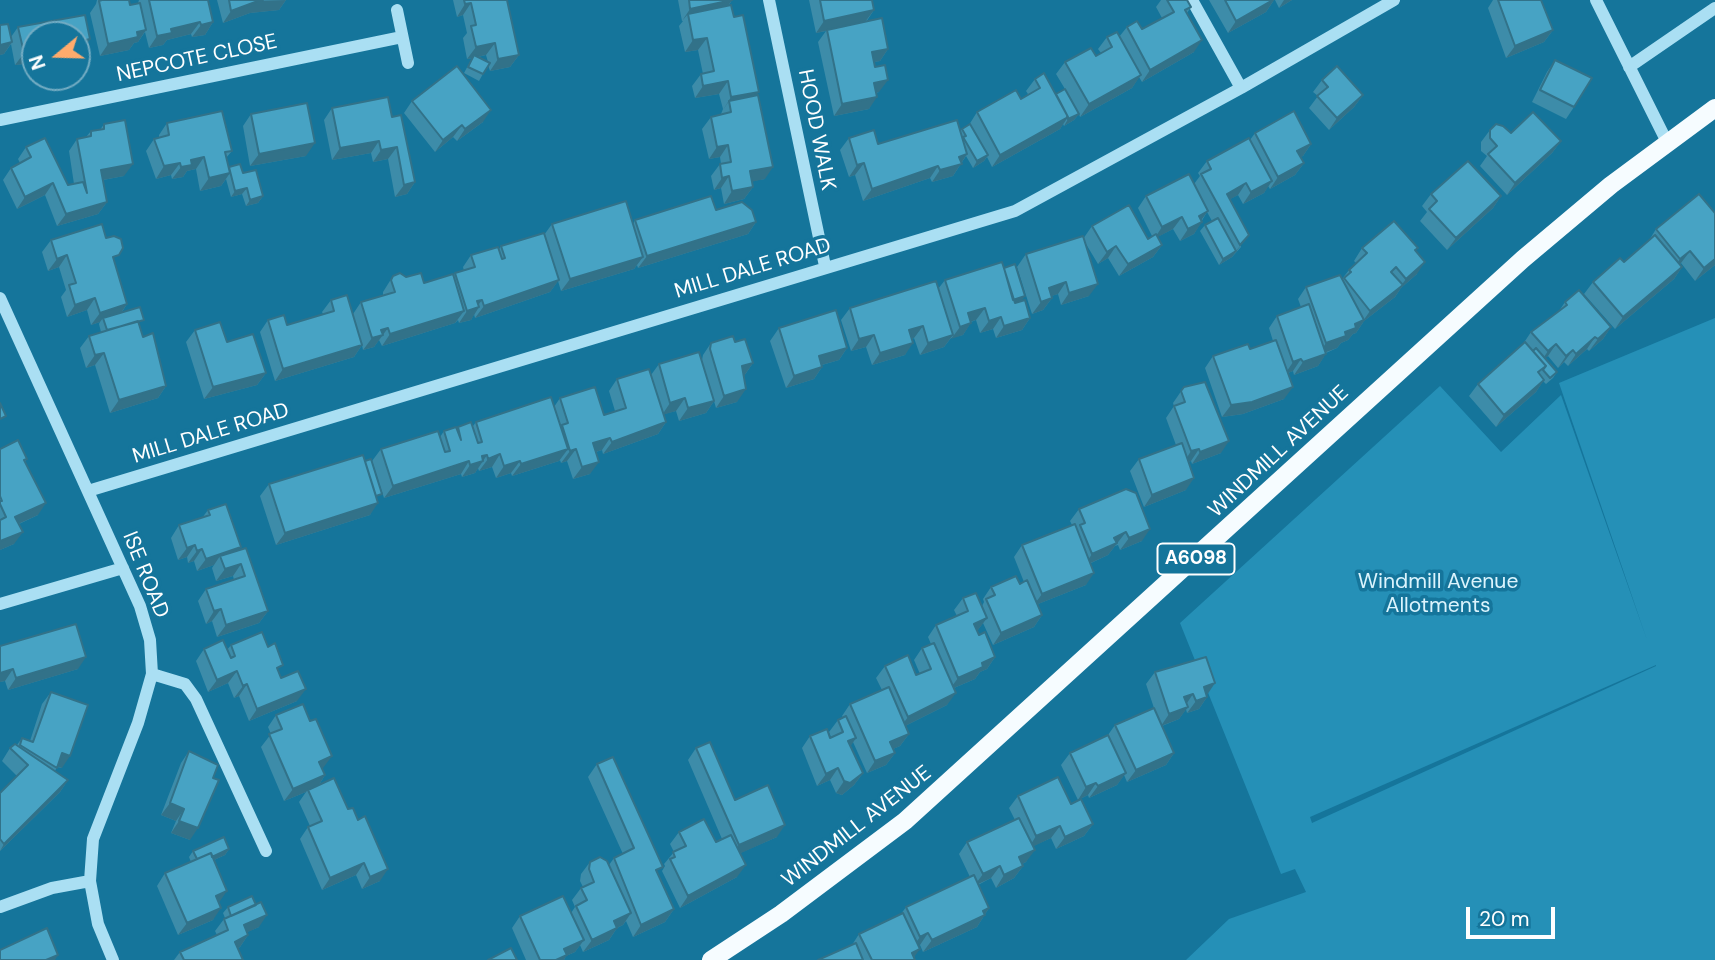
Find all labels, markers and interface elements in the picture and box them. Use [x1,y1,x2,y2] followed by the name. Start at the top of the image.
[21,21,91,91] north arrow
[114,30,280,88] street label: NEPCOTE CLOSE
[23,52,52,73] text: N
[792,67,840,193] street label: HOOD WALK
[672,233,834,305] street label: MILL DALE ROAD
[1204,381,1354,523] street label: WINDMILL AVENUE
[130,398,292,470] street label: MILL DALE ROAD
[116,528,174,622] street label: ISE ROAD
[1158,544,1234,574] road number: A6098
[1358,569,1518,619] park label: Windmill Avenue Allotments
[777,761,937,893] street label: WINDMILL AVENUE
[1470,894,1559,938] scale bar
[1479,905,1530,933] text: 20 m

